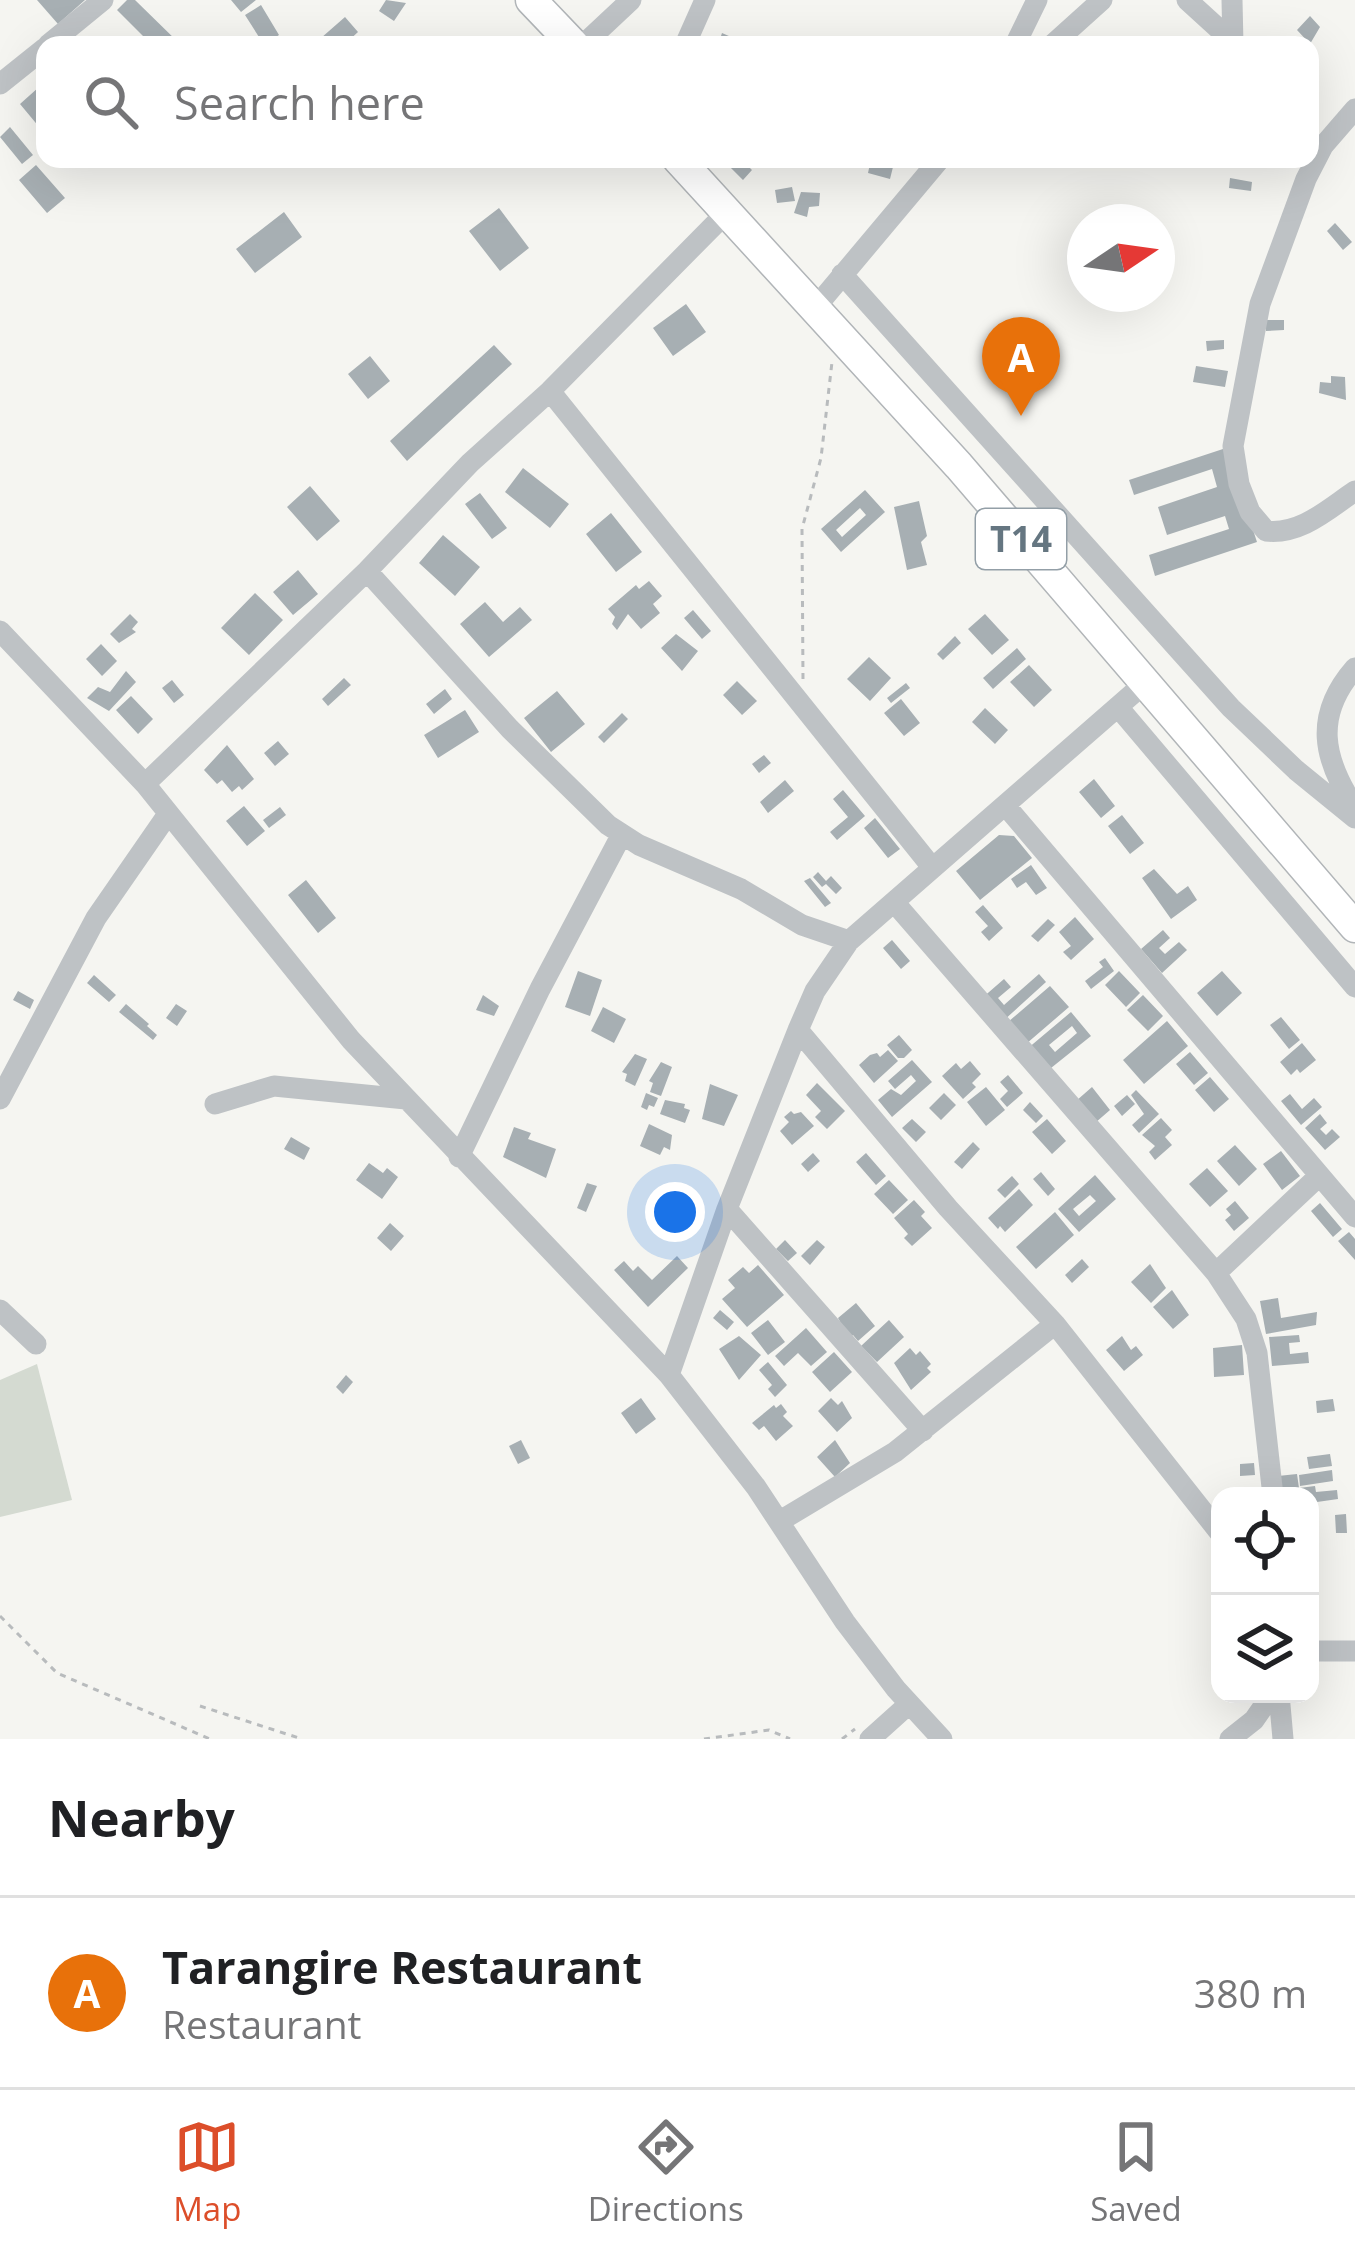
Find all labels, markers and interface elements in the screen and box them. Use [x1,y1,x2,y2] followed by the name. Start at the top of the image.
[36,36,1319,168] search box
[78,69,144,135] icon: search
[174,72,425,133] text: Search here
[1067,204,1175,312] north arrow
[982,317,1060,416] pin: A
[976,509,1066,569] road number: T14
[645,1182,705,1242] your location
[1211,1487,1319,1703] map controls
[1211,1487,1319,1595] button: locate
[1211,1595,1319,1703] button: layers
[48,1782,235,1852] text: Nearby
[162,1936,642,1997] text: Tarangire Restaurant
[74,1966,100,2019] text: A
[1194,1966,1307,2019] text: 380 m
[162,1997,361,2050] text: Restaurant
[173,2114,241,2231] tab: Map
[588,2114,744,2231] tab: Directions
[1090,2114,1182,2231] tab: Saved

